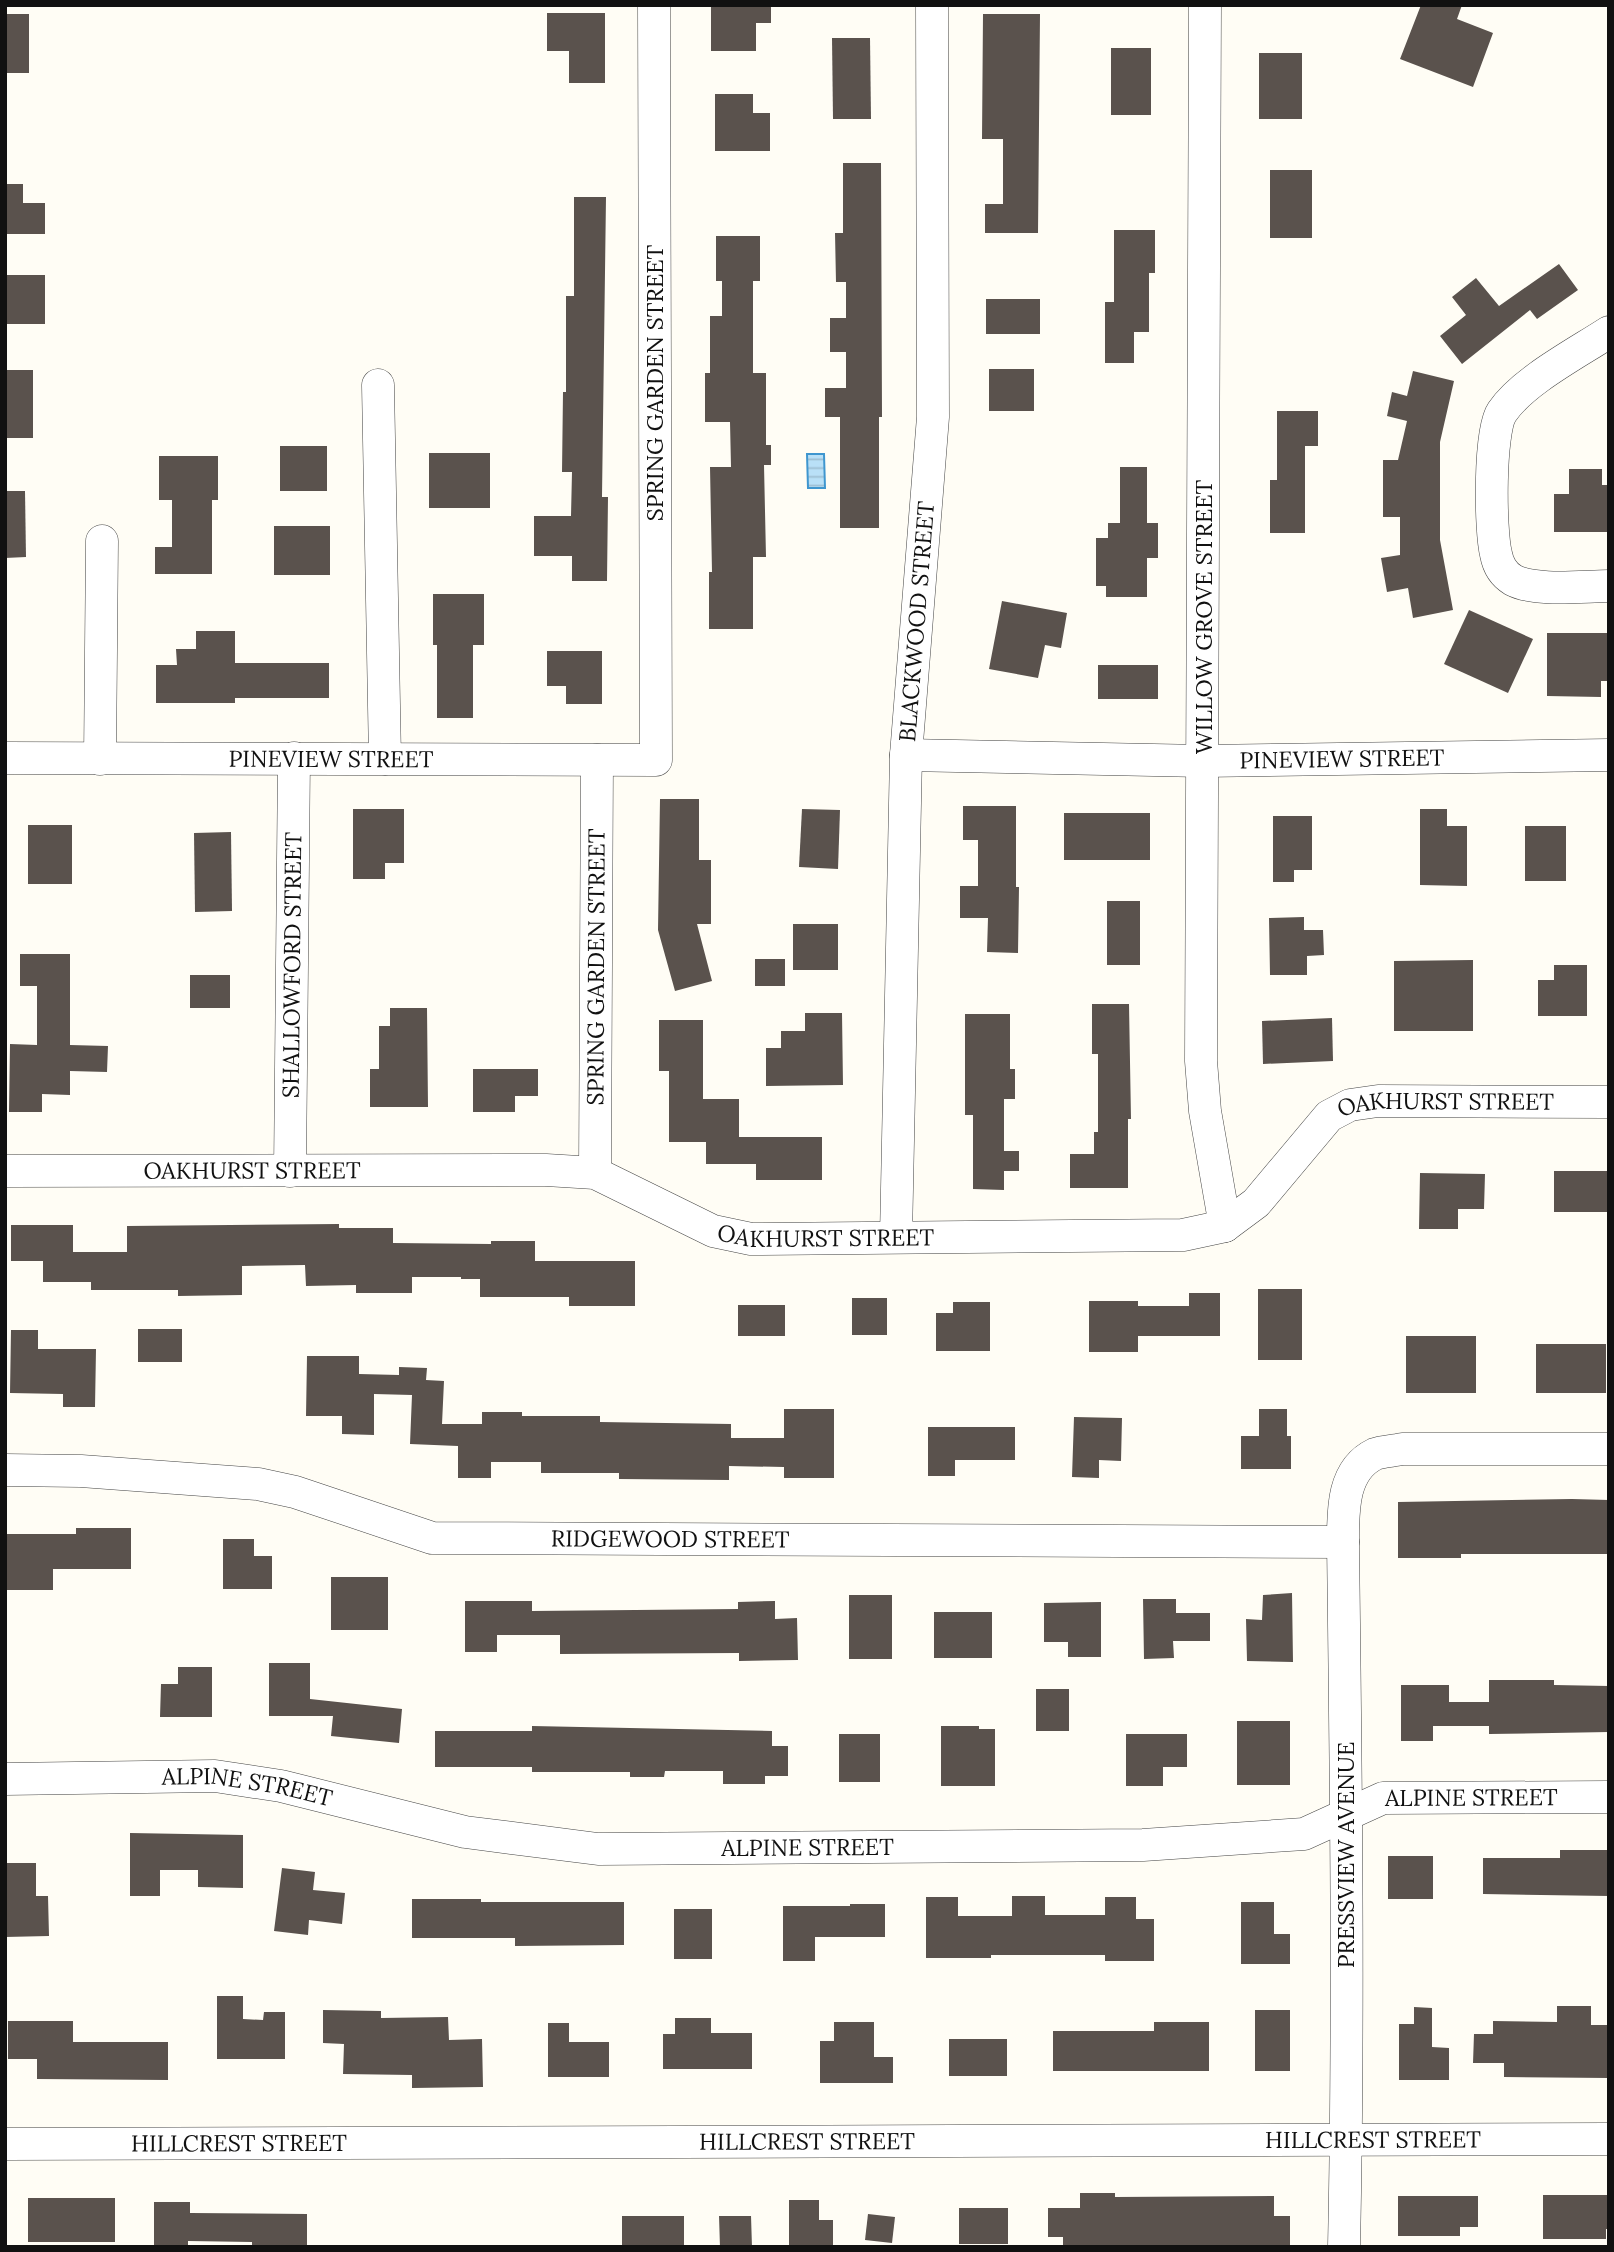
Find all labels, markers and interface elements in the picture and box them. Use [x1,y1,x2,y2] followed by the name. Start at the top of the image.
[640,244,669,521] street label: SPRING GARDEN STREET
[1189,480,1218,754] street label: WILLOW GROVE STREET
[892,500,940,743] street label: BLACKWOOD STREET
[1239,742,1445,774] street label: PINEVIEW STREET
[228,744,434,773] street label: PINEVIEW STREET
[580,828,611,1105] street label: SPRING GARDEN STREET
[276,832,307,1098] street label: SHALLOWFORD STREET
[1332,1085,1554,1123] street label: OAKHURST STREET
[143,1155,361,1185] street label: OAKHURST STREET
[715,1217,935,1253] street label: OAKHURST STREET
[551,1524,790,1554] street label: RIDGEWOOD STREET
[1331,1742,1360,1968] street label: PRESSVIEW AVENUE
[160,1761,336,1812] street label: ALPINE STREET
[1384,1782,1558,1812] street label: ALPINE STREET
[720,1832,894,1862] street label: ALPINE STREET
[1265,2124,1481,2154] street label: HILLCREST STREET
[699,2126,915,2156] street label: HILLCREST STREET
[131,2128,347,2158] street label: HILLCREST STREET

